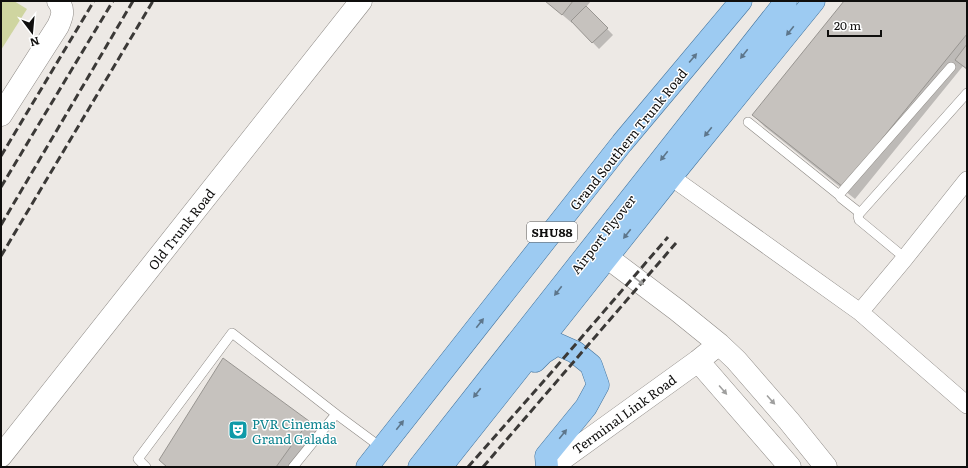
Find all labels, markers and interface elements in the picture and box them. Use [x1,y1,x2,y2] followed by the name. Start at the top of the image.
[12,12,52,52] north arrow
[828,12,881,38] scale bar
[834,16,861,34] text: 20 m
[785,26,794,37] one-way arrow
[28,34,42,52] text: N
[740,48,749,59] one-way arrow
[689,53,698,64] one-way arrow
[565,64,691,214] street label: Grand Southern Trunk Road
[704,127,712,138] one-way arrow
[660,150,668,161] one-way arrow
[143,184,219,274] street label: Old Trunk Road
[566,190,641,278] street label: Airport Flyover
[527,222,577,242] road number: SHU88
[622,228,631,239] one-way arrow
[633,277,644,285] one-way arrow
[553,286,562,297] one-way arrow
[476,318,485,329] one-way arrow
[568,370,680,458] street label: Terminal Link Road
[719,385,728,395] one-way arrow
[473,388,482,399] one-way arrow
[767,395,776,405] one-way arrow
[252,414,337,448] place label: PVR Cinemas Grand Galada
[227,419,249,441] theatre icon: PVR Cinemas Grand Galada
[396,420,404,431] one-way arrow
[559,429,568,440] one-way arrow

